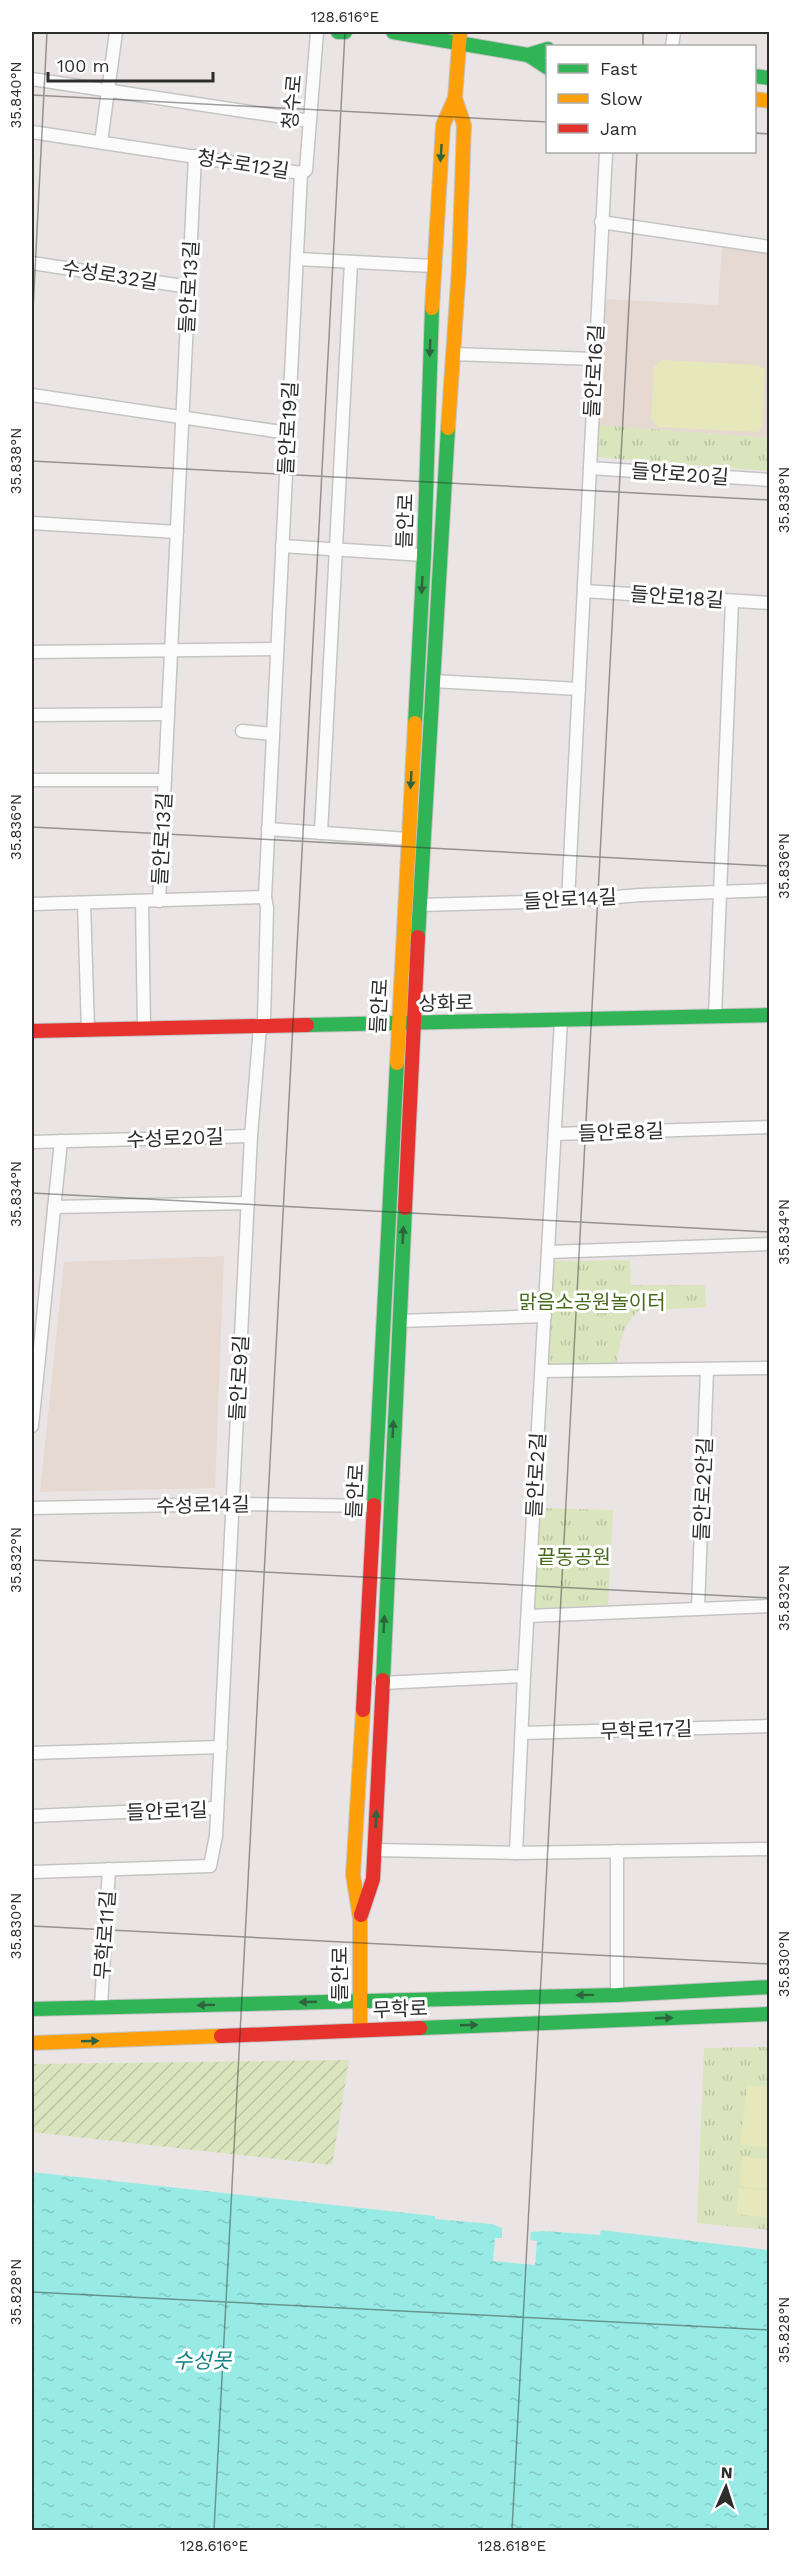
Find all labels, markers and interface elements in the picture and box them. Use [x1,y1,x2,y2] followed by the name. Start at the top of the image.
[311,8,379,26] text: 128.616°E
[48,45,213,83] scale bar
[546,45,756,153] legend
[57,55,110,76] text: 100 m
[600,58,638,79] text: Fast
[7,61,25,129] text: 35.840°N
[278,73,306,131] street label: 청수로
[600,88,643,109] text: Slow
[600,118,637,139] text: Jam
[437,144,446,163] one-way arrow
[195,145,291,183] street label: 청수로12길
[175,240,203,334] street label: 들안로13길
[60,256,160,294] street label: 수성로32길
[580,324,608,418] street label: 들안로16길
[425,339,434,358] one-way arrow
[274,381,302,475] street label: 들안로19길
[7,428,25,494] text: 35.838°N
[630,459,730,489] street label: 들안로20길
[775,467,793,533] text: 35.838°N
[392,493,418,549] street label: 들안로
[417,575,426,594] one-way arrow
[629,582,725,612] street label: 들안로18길
[407,770,416,789] one-way arrow
[148,792,176,886] street label: 들안로13길
[7,794,25,860] text: 35.836°N
[775,833,793,899] text: 35.836°N
[523,885,617,913] street label: 들안로14길
[366,978,392,1034] street label: 들안로
[418,991,474,1015] street label: 상화로
[578,1119,664,1145] street label: 들안로8길
[126,1124,224,1152] street label: 수성로20길
[7,1161,25,1227] text: 35.834°N
[775,1199,793,1265] text: 35.834°N
[398,1225,407,1244] one-way arrow
[518,1290,666,1314] park label: 맑음소공원놀이터
[225,1334,253,1422] street label: 들안로9길
[389,1420,398,1439] one-way arrow
[522,1432,550,1518] street label: 들안로2길
[689,1437,717,1541] street label: 들안로2안길
[342,1463,368,1519] street label: 들안로
[156,1492,250,1518] street label: 수성로14길
[7,1527,25,1593] text: 35.832°N
[537,1545,611,1569] park label: 끝동공원
[775,1565,793,1631] text: 35.832°N
[380,1615,389,1634] one-way arrow
[599,1716,693,1744] street label: 무학로17길
[126,1798,208,1824] street label: 들안로1길
[372,1810,381,1829] one-way arrow
[90,1890,120,1980] street label: 무학로11길
[7,1893,25,1959] text: 35.830°N
[775,1931,793,1997] text: 35.830°N
[328,1946,352,2002] street label: 들안로
[576,1990,595,2000] one-way arrow
[372,1996,428,2022] street label: 무학로
[299,1998,318,2007] one-way arrow
[197,2000,216,2010] one-way arrow
[655,2013,674,2023] one-way arrow
[460,2021,479,2030] one-way arrow
[80,2037,99,2046] one-way arrow
[7,2259,25,2325] text: 35.828°N
[775,2297,793,2363] text: 35.828°N
[173,2348,233,2373] water label: 수성못
[696,2457,756,2517] north arrow
[720,2463,733,2482] text: N
[180,2537,248,2555] text: 128.616°E
[478,2537,546,2555] text: 128.618°E

